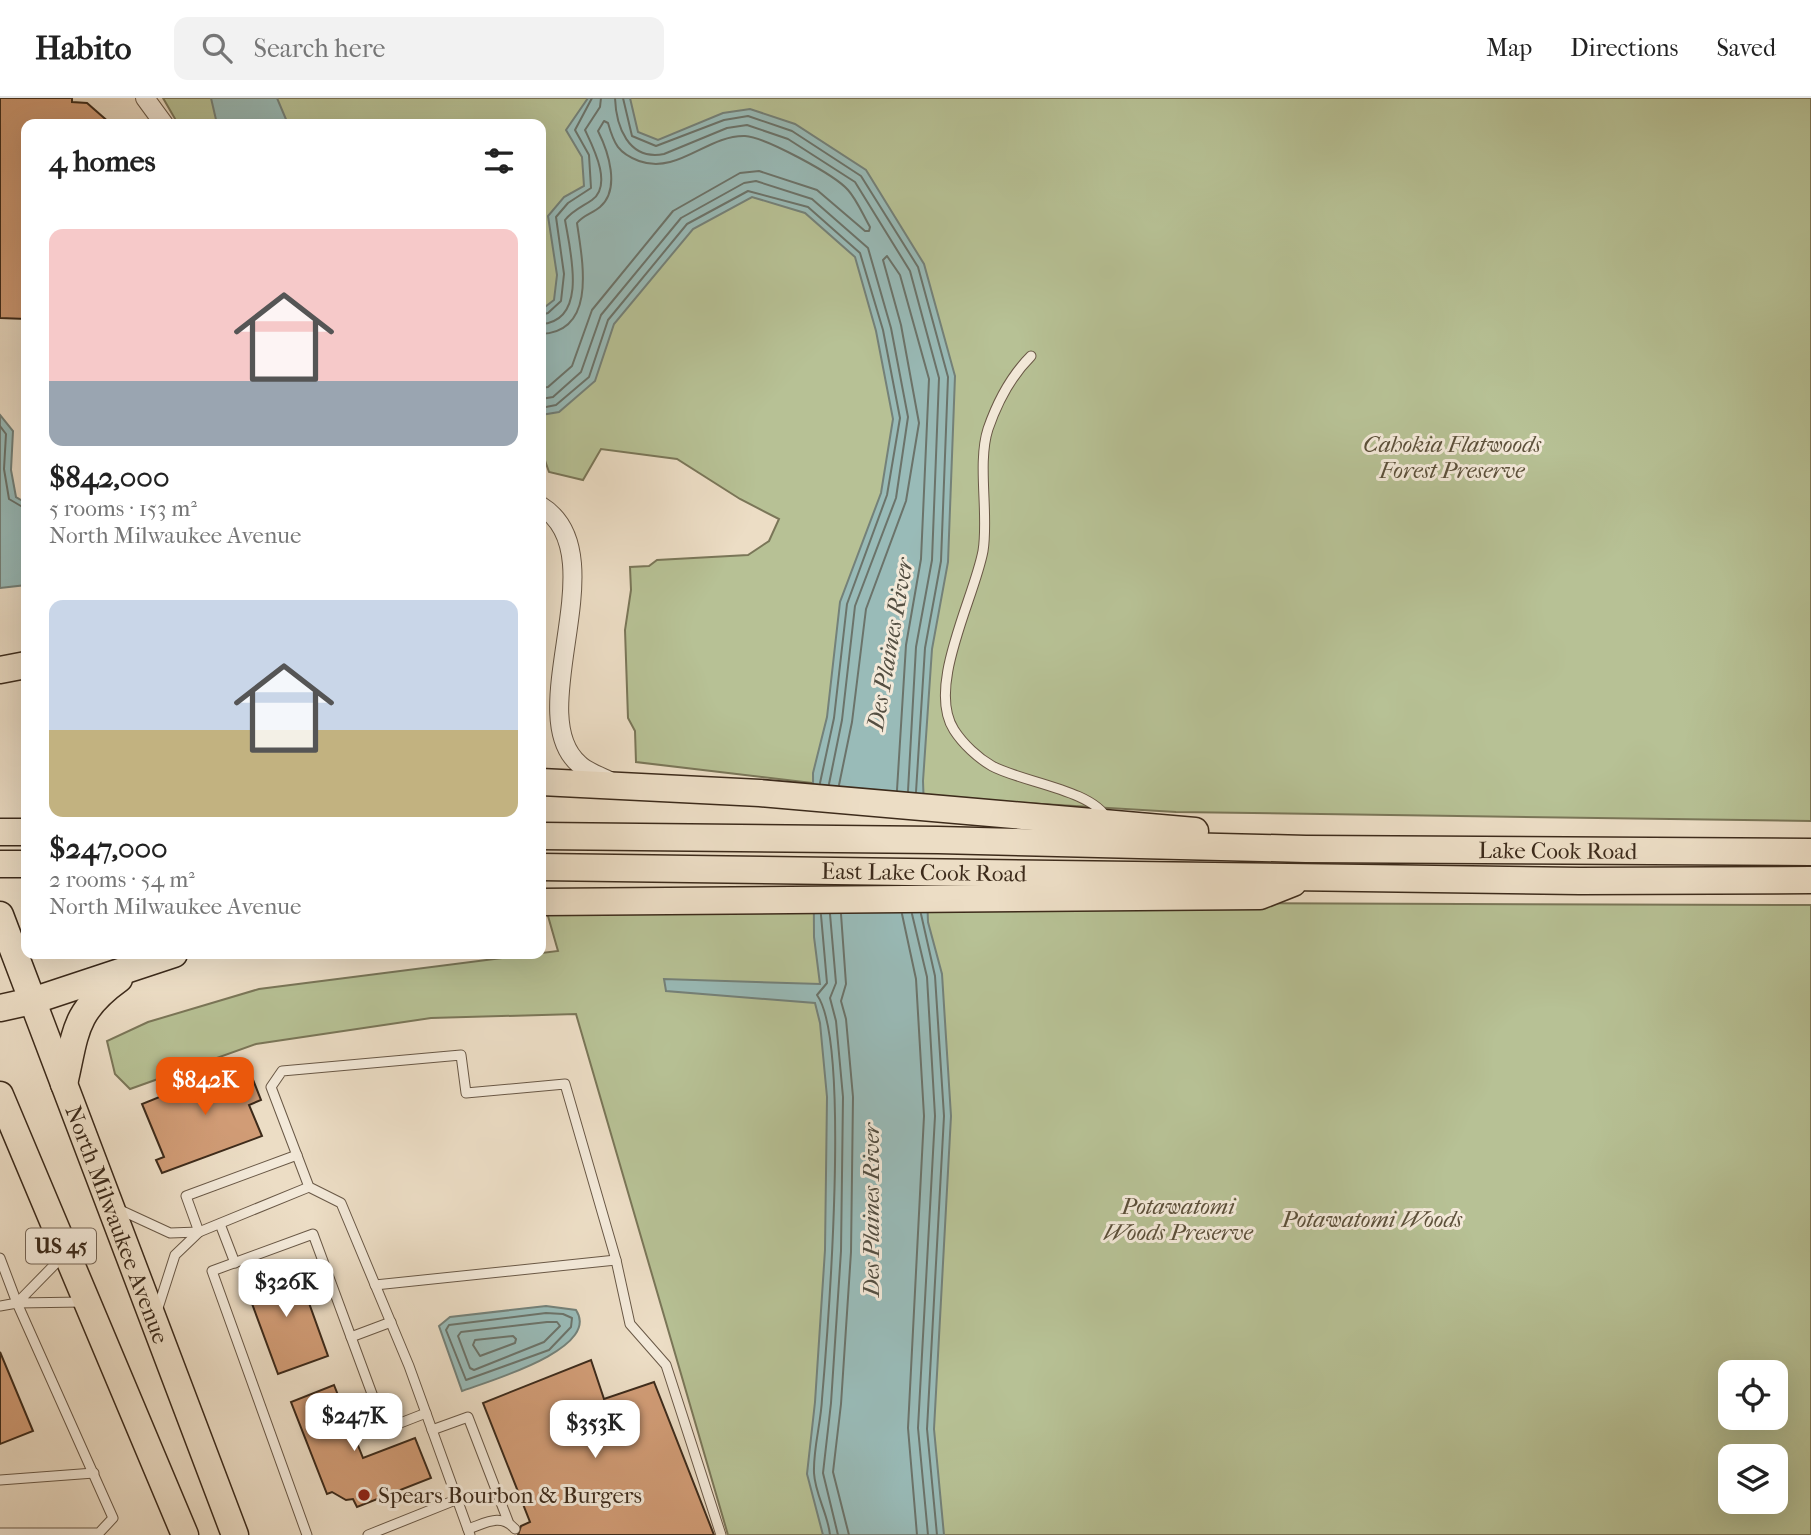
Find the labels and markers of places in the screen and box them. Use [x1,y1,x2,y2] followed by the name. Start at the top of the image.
[156,1058,254,1117] pin: $842K
[237,1260,335,1319] pin: $326K
[305,1394,403,1453] pin: $247K
[546,1400,644,1460] pin: $353K
[378,1482,642,1509] place label: Spears Bourbon & Burgers
[356,1487,372,1503] marker: Spears Bourbon & Burgers

